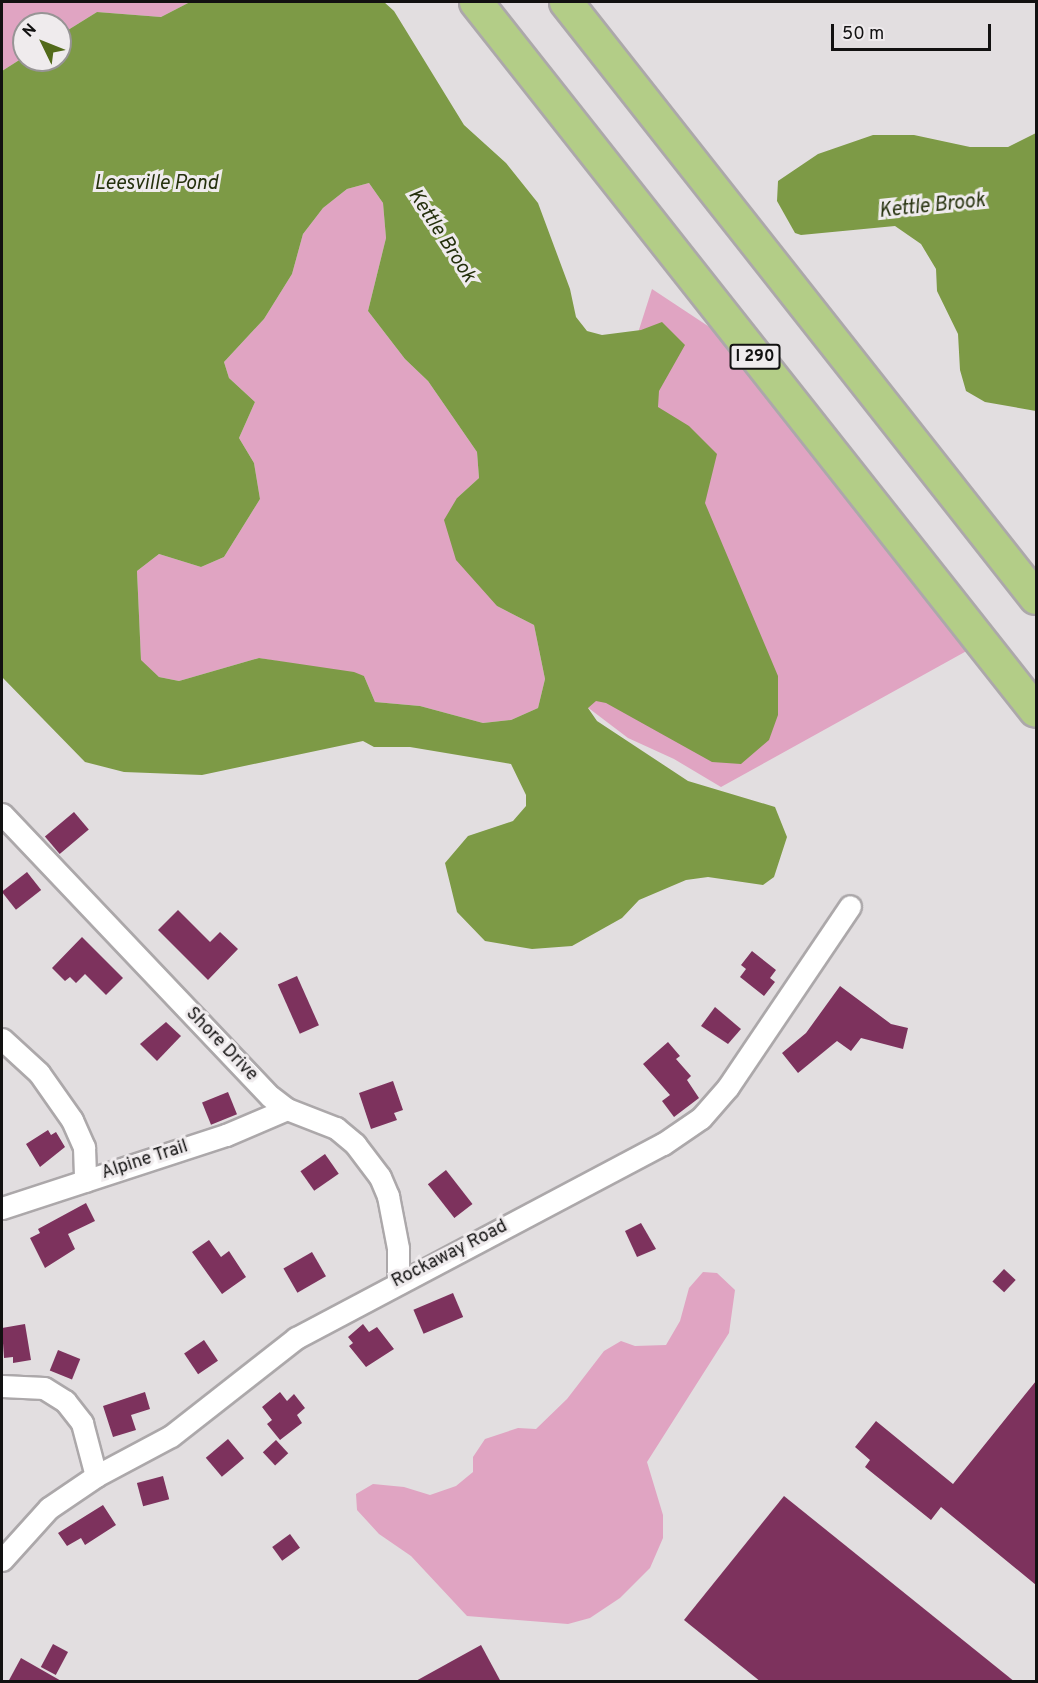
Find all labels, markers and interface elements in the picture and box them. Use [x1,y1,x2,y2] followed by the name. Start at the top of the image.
[12,12,72,72] north arrow
[834,12,994,50] scale bar
[19,20,42,42] text: N
[842,23,884,46] text: 50 m
[94,172,218,196] water label: Leesville Pond
[402,185,480,287] water label: Kettle Brook
[878,190,986,224] water label: Kettle Brook
[730,344,780,370] road number: I 290
[180,1004,262,1086] street label: Shore Drive
[99,1137,191,1185] street label: Alpine Trail
[389,1217,511,1293] street label: Rockaway Road

